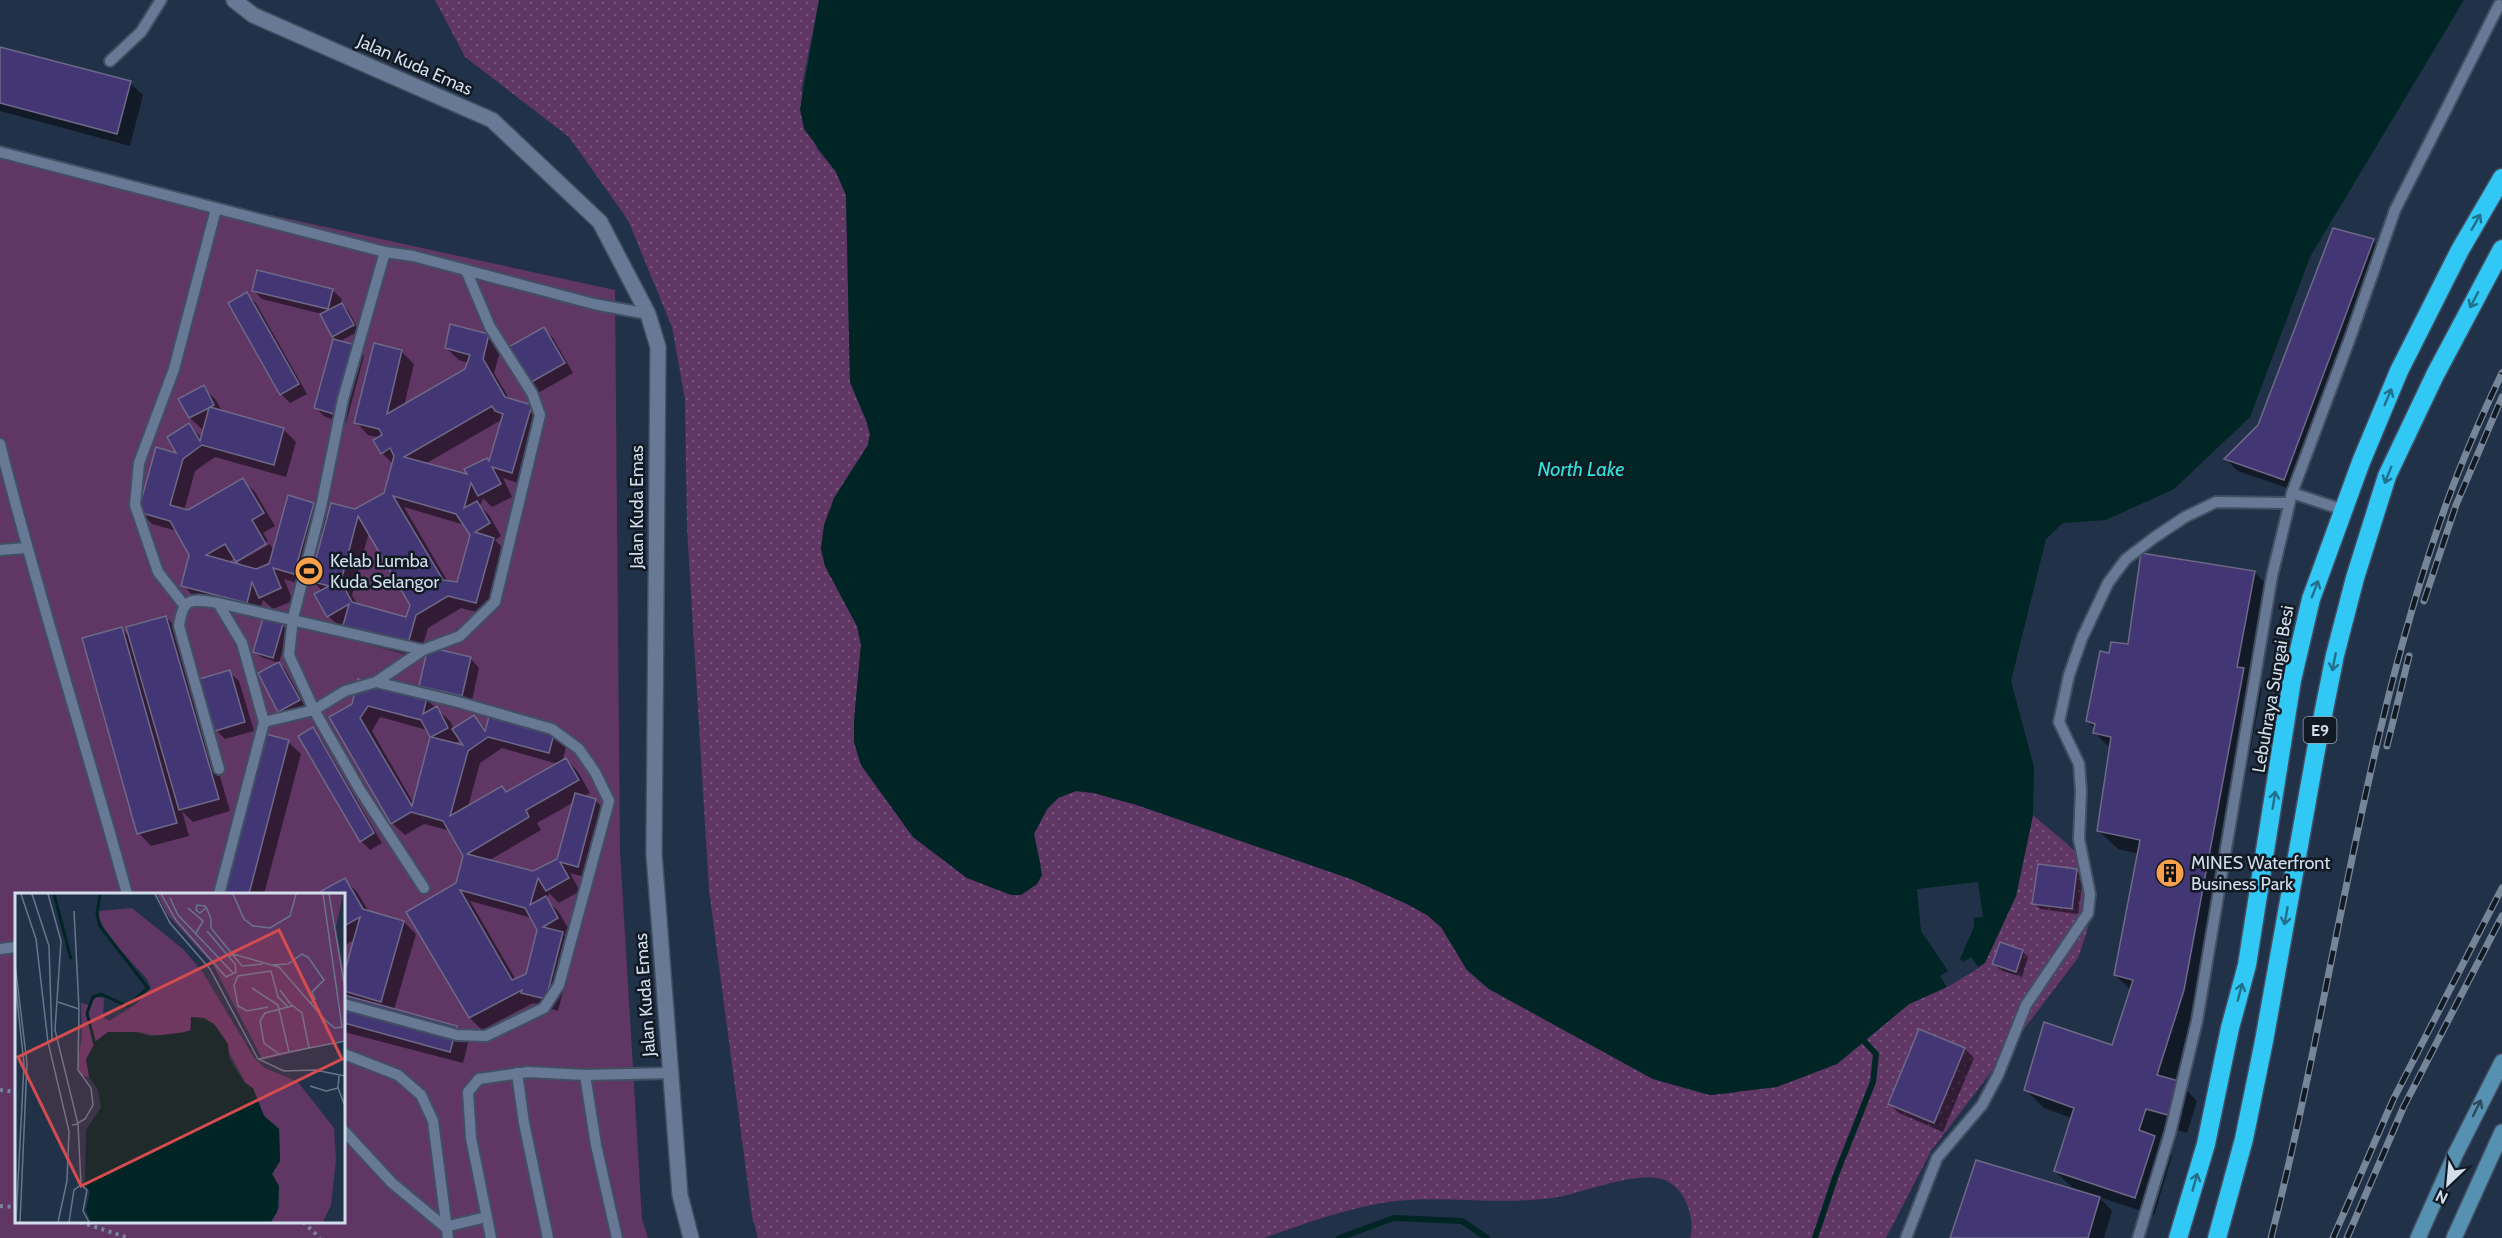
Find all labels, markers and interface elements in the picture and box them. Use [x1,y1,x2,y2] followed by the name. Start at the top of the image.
[353,29,476,100] street label: Jalan Kuda Emas
[2471,214,2482,232] one-way arrow
[2468,291,2480,308] one-way arrow
[2383,388,2394,406] one-way arrow
[626,445,648,570] street label: Jalan Kuda Emas
[1537,457,1625,481] water label: North Lake
[2382,465,2393,484] one-way arrow
[330,550,439,593] place label: Kelab Lumba Kuda Selangor
[293,555,325,587] sports icon: Kelab Lumba Kuda Selangor
[2310,580,2321,598] one-way arrow
[2247,604,2299,774] street label: Lebuhraya Sungai Besi
[2328,652,2339,671] one-way arrow
[2304,717,2336,743] road number: E9
[2269,791,2280,811] one-way arrow
[2191,852,2330,895] place label: MINES Waterfront Business Park
[2154,857,2186,889] building icon: MINES Waterfront Business Park
[15,893,345,1223] inset map
[2280,905,2291,925] one-way arrow
[630,933,660,1058] street label: Jalan Kuda Emas
[2235,983,2246,1002] one-way arrow
[2472,1099,2484,1117] one-way arrow
[2418,1154,2478,1214] north arrow
[2190,1173,2201,1192] one-way arrow
[2432,1186,2451,1208] text: N

